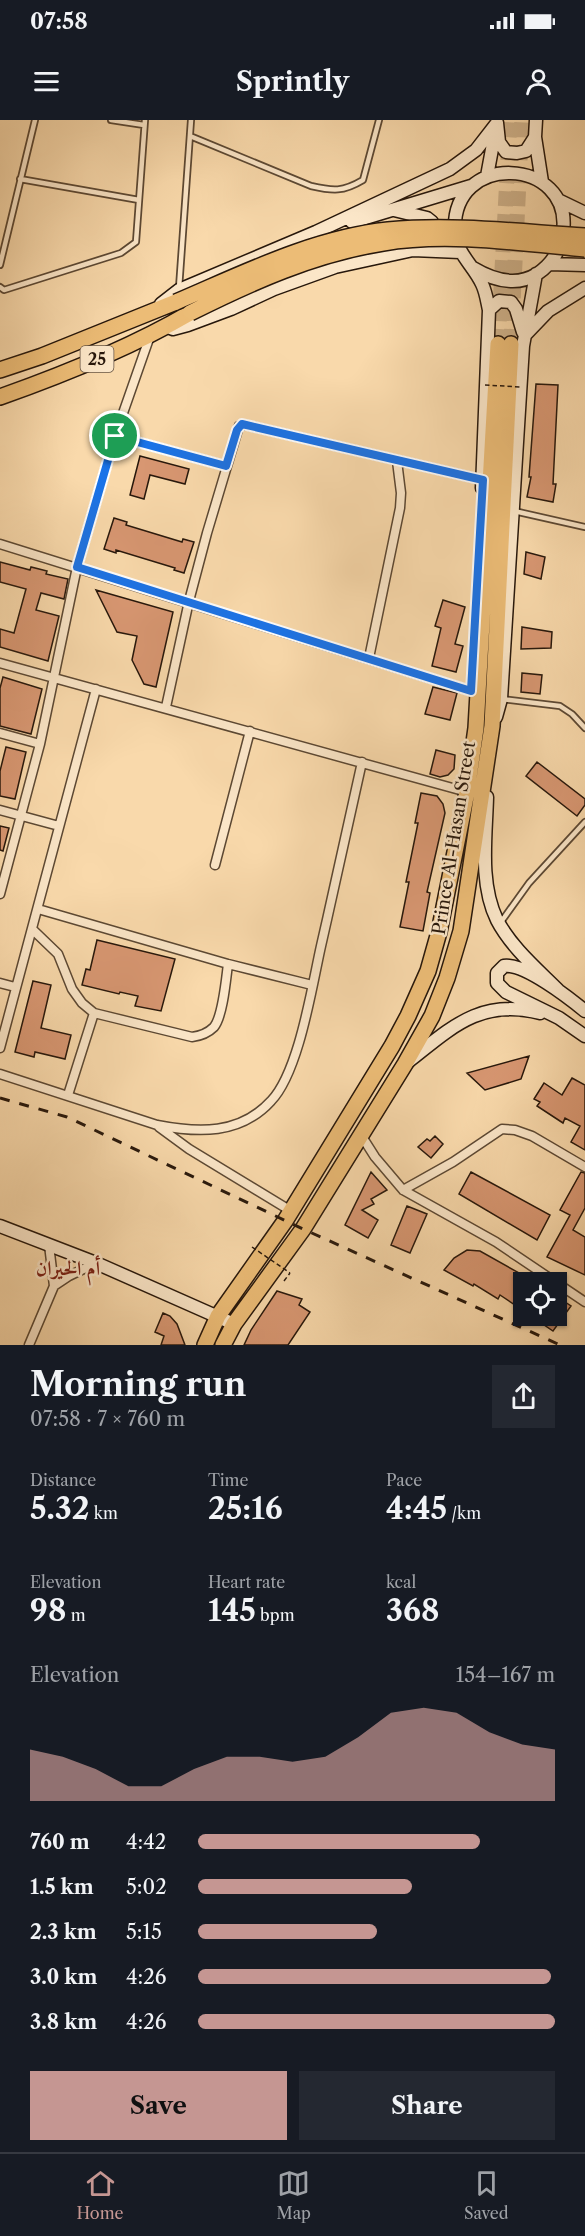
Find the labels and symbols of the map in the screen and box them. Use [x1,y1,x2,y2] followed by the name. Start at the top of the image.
[80,346,114,372] road number: 25
[89,410,140,461] pin
[428,739,480,936] street label: Prince Al-Hasan Street
[36,1255,100,1286] district label: أم الحيران

